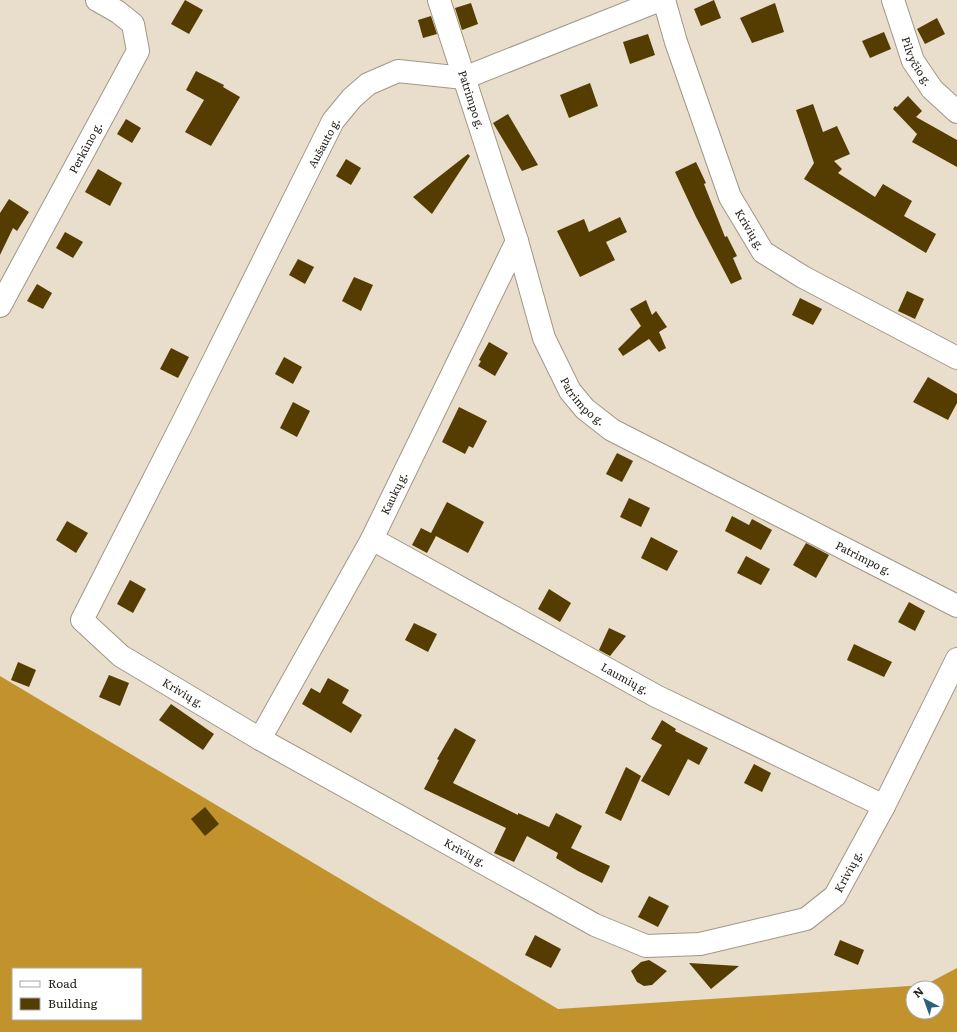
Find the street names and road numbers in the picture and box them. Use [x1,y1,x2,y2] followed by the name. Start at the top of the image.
[899,34,937,89] street label: Pilvyčio g.
[455,68,489,131] street label: Patrimpo g.
[303,115,343,170] street label: Aušauto g.
[64,119,105,176] street label: Perkūno g.
[732,205,769,253] street label: Krivių g.
[557,374,609,429] street label: Patrimpo g.
[376,469,411,517] street label: Kaukų g.
[833,536,895,578] street label: Patrimpo g.
[598,658,652,698] street label: Laumių g.
[160,674,207,711] street label: Krivių g.
[441,834,489,870] street label: Krivių g.
[830,847,866,895] street label: Krivių g.

